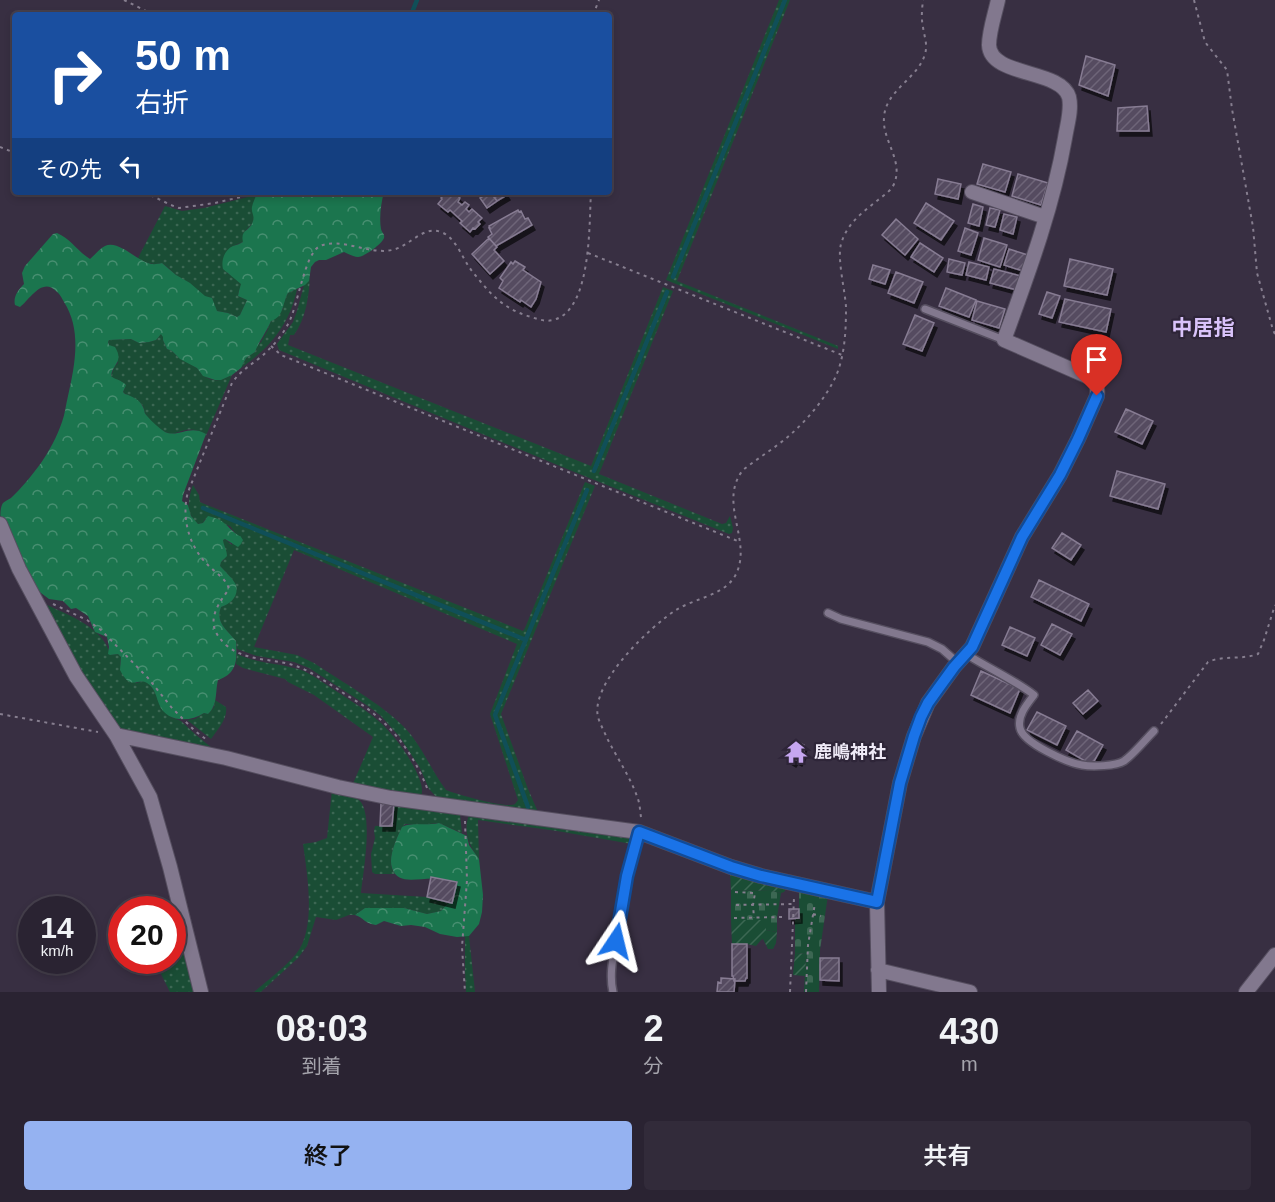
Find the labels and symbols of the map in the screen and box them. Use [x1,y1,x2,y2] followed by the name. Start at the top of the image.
[1172,316,1235,339] district label: 中居指
[1071,334,1122,396] pin
[783,739,809,765] temple icon: 鹿嶋神社
[814,742,886,762] place label: 鹿嶋神社
[108,896,186,974] speed limit sign: 20
[584,909,648,973] position arrow

